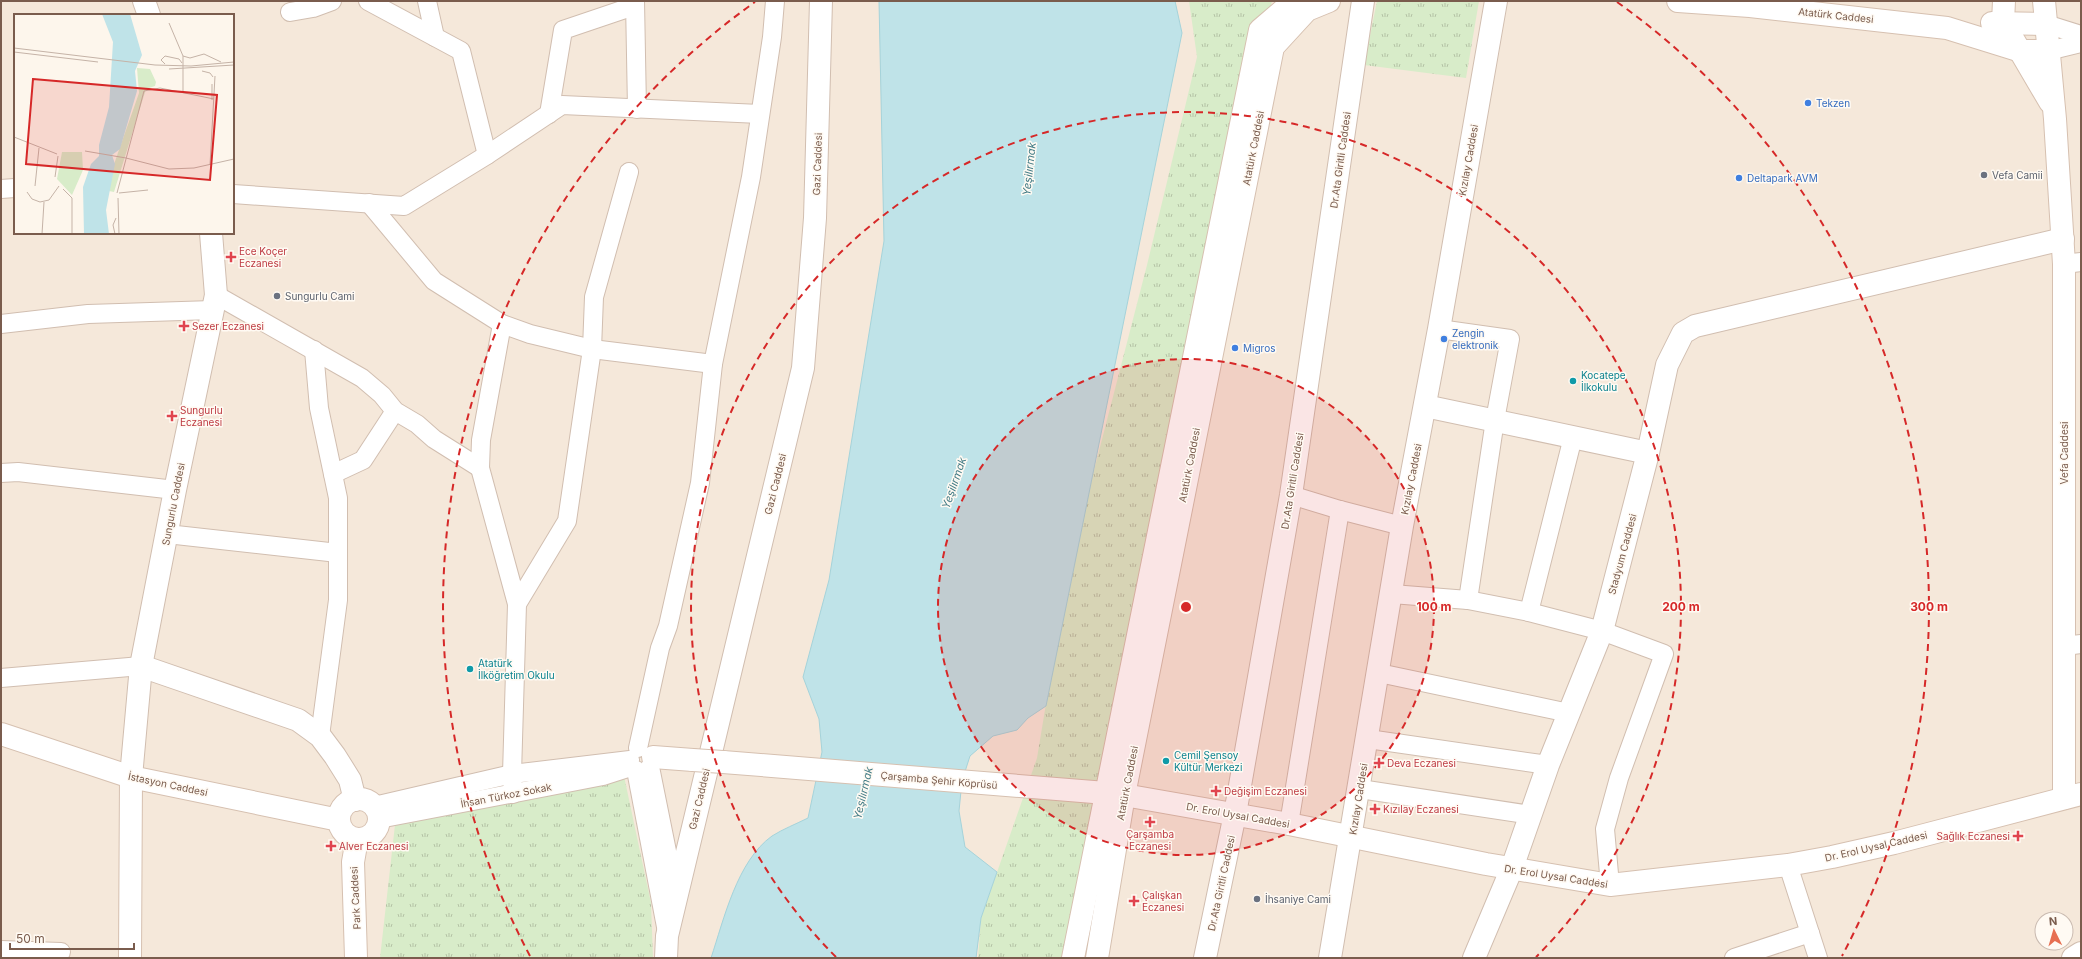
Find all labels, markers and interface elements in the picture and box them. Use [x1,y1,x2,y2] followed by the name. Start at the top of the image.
[1798,5,1874,25] street label: Atatürk Caddesi
[14,14,234,234] inset map
[1816,97,1850,109] place label: Tekzen
[1803,98,1813,108] marker: Tekzen
[1240,110,1266,186] street label: Atatürk Caddesi
[1327,111,1353,209] street label: Dr.Ata Giritli Caddesi
[1456,123,1480,197] street label: Kızılay Caddesi
[810,133,824,195] street label: Gazi Caddesi
[1019,141,1039,196] water label: Yeşilırmak
[1992,169,2043,181] place label: Vefa Camii
[1979,170,1989,180] marker: Vefa Camii
[1747,172,1818,184] place label: Deltapark AVM
[1734,173,1744,183] marker: Deltapark AVM
[239,245,287,269] place label: Ece Koçer Eczanesi
[226,252,236,262] marker: Ece Koçer Eczanesi
[285,290,354,302] place label: Sungurlu Cami
[272,291,282,301] marker: Sungurlu Cami
[192,320,264,332] place label: Sezer Eczanesi
[179,321,189,331] marker: Sezer Eczanesi
[1452,327,1499,351] place label: Zengin elektronik
[1439,334,1449,344] marker: Zengin elektronik
[1243,342,1275,354] place label: Migros
[1230,343,1240,353] marker: Migros
[1581,369,1626,393] place label: Kocatepe İlkokulu
[1568,376,1578,386] marker: Kocatepe İlkokulu
[180,404,223,428] place label: Sungurlu Eczanesi
[167,411,177,421] marker: Sungurlu Eczanesi
[2058,422,2070,484] street label: Vefa Caddesi
[1176,427,1202,503] street label: Atatürk Caddesi
[1278,432,1306,530] street label: Dr.Ata Giritli Caddesi
[1398,442,1424,516] street label: Kızılay Caddesi
[762,452,788,516] street label: Gazi Caddesi
[939,455,970,511] water label: Yeşilırmak
[159,462,187,546] street label: Sungurlu Caddesi
[1605,512,1639,596] street label: Stadyum Caddesi
[1416,599,1452,614] text: 100 m
[1662,599,1700,614] text: 200 m
[1910,599,1948,614] text: 300 m
[1179,600,1193,614] centre of rings
[478,657,555,681] place label: Atatürk İlköğretim Okulu
[465,664,475,674] marker: Atatürk İlköğretim Okulu
[1114,745,1140,821] street label: Atatürk Caddesi
[1174,749,1242,773] place label: Cemil Şensoy Kültür Merkezi
[1161,756,1171,766] marker: Cemil Şensoy Kültür Merkezi
[1387,757,1456,769] place label: Deva Eczanesi
[1374,758,1384,768] marker: Deva Eczanesi
[1346,762,1370,836] street label: Kızılay Caddesi
[850,764,876,821] water label: Yeşilırmak
[686,767,712,831] street label: Gazi Caddesi
[127,769,209,798] street label: İstasyon Caddesi
[880,769,998,791] street label: Çarşamba Şehir Köprüsü
[459,779,553,810] street label: İhsan Türkoz Sokak
[1224,785,1307,797] place label: Değişim Eczanesi
[1211,786,1221,796] marker: Değişim Eczanesi
[1185,800,1291,830] street label: Dr. Erol Uysal Caddesi
[1383,803,1459,815] place label: Kızılay Eczanesi
[1370,804,1380,814] marker: Kızılay Eczanesi
[1145,817,1155,827] marker: Çarşamba Eczanesi
[1126,828,1174,852] place label: Çarşamba Eczanesi
[1824,828,1928,864] street label: Dr. Erol Uysal Caddesi
[1937,830,2010,842] place label: Sağlık Eczanesi
[2013,831,2023,841] marker: Sağlık Eczanesi
[1205,834,1237,932] street label: Dr.Ata Giritli Caddesi
[339,840,408,852] place label: Alver Eczanesi
[326,841,336,851] marker: Alver Eczanesi
[1503,862,1609,890] street label: Dr. Erol Uysal Caddesi
[347,866,363,930] street label: Park Caddesi
[1142,889,1184,913] place label: Çalışkan Eczanesi
[1265,892,1331,905] place label: İhsaniye Cami
[1252,894,1262,904] marker: İhsaniye Cami
[1129,896,1139,906] marker: Çalışkan Eczanesi
[2034,911,2074,951] north arrow
[2048,914,2058,928] text: N
[10,925,134,951] scale bar
[16,931,45,946] text: 50 m

